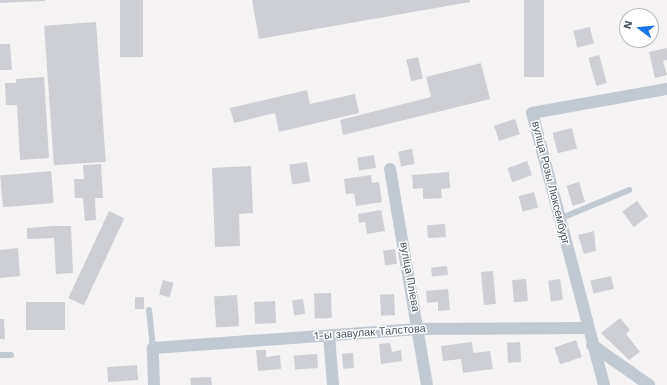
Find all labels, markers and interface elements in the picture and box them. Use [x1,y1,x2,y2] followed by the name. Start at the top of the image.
[619,8,659,48] north arrow
[621,19,635,31] text: N
[528,120,572,246] street label: вуліца Розы Люксембург
[396,241,422,313] street label: вуліца Пліева
[314,323,426,343] street label: 1-ы завулак Талстова

